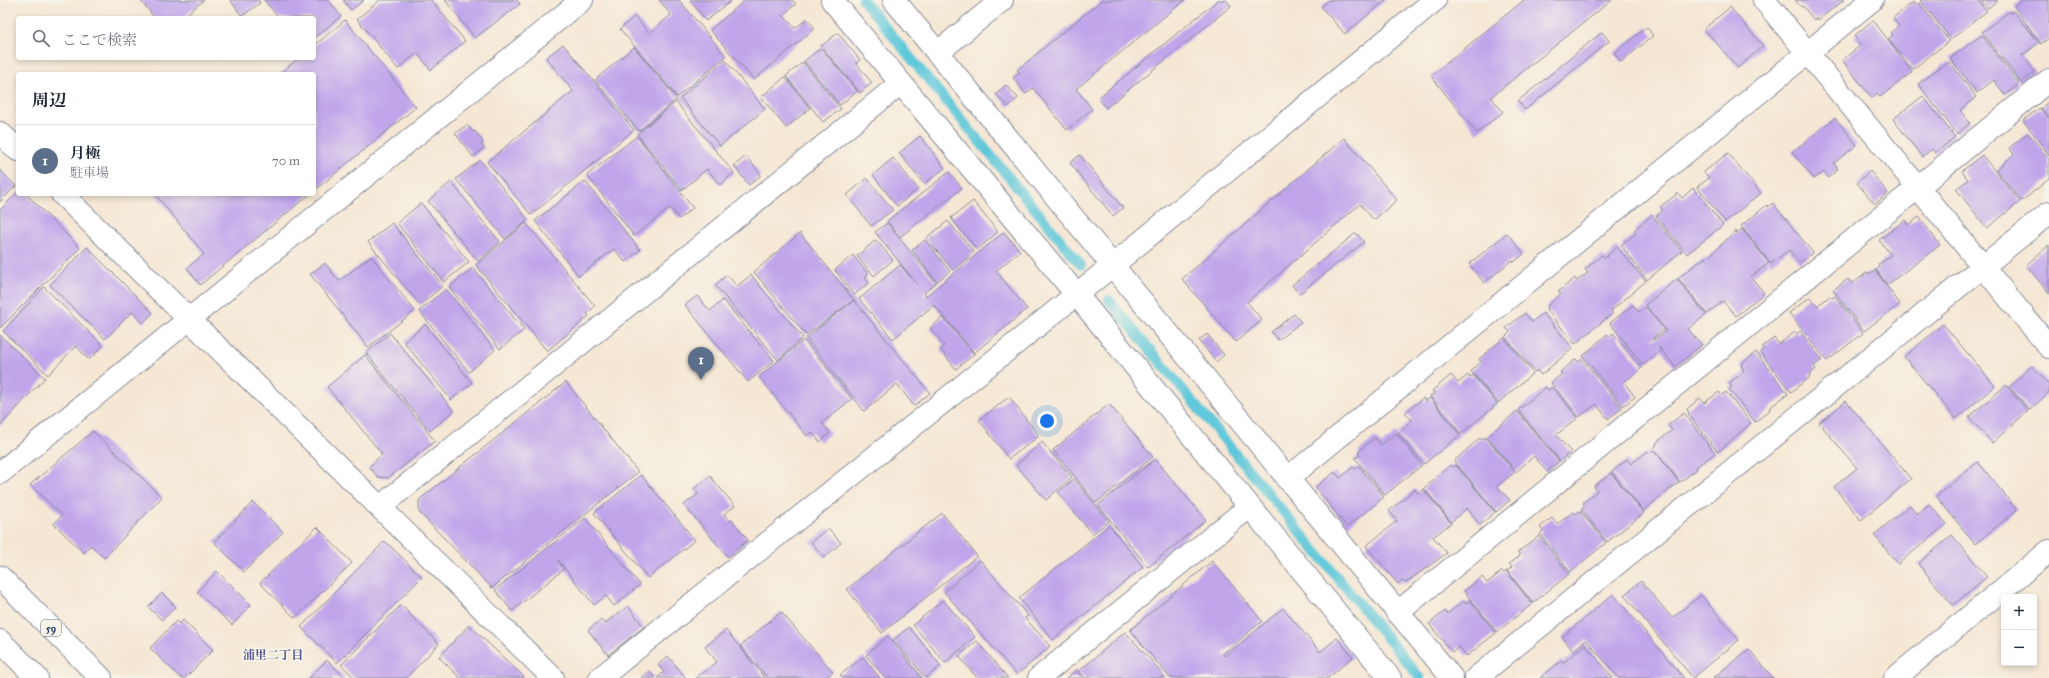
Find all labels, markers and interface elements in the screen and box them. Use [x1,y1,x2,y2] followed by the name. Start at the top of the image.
[16,16,316,60] search box
[30,27,52,49] icon: search
[62,31,137,49] text: ここで検索
[32,90,66,111] text: 周辺
[70,144,100,162] text: 月極
[42,153,48,169] text: 1
[272,153,300,169] text: 70 m
[70,165,109,181] text: 駐車場
[688,347,714,380] pin: 1
[1037,411,1057,431] your location
[2001,594,2037,666] map controls
[2001,594,2037,630] button: +
[41,620,61,636] road number: 59
[2001,630,2037,666] button: −
[243,648,303,662] district label: 浦里二丁目

